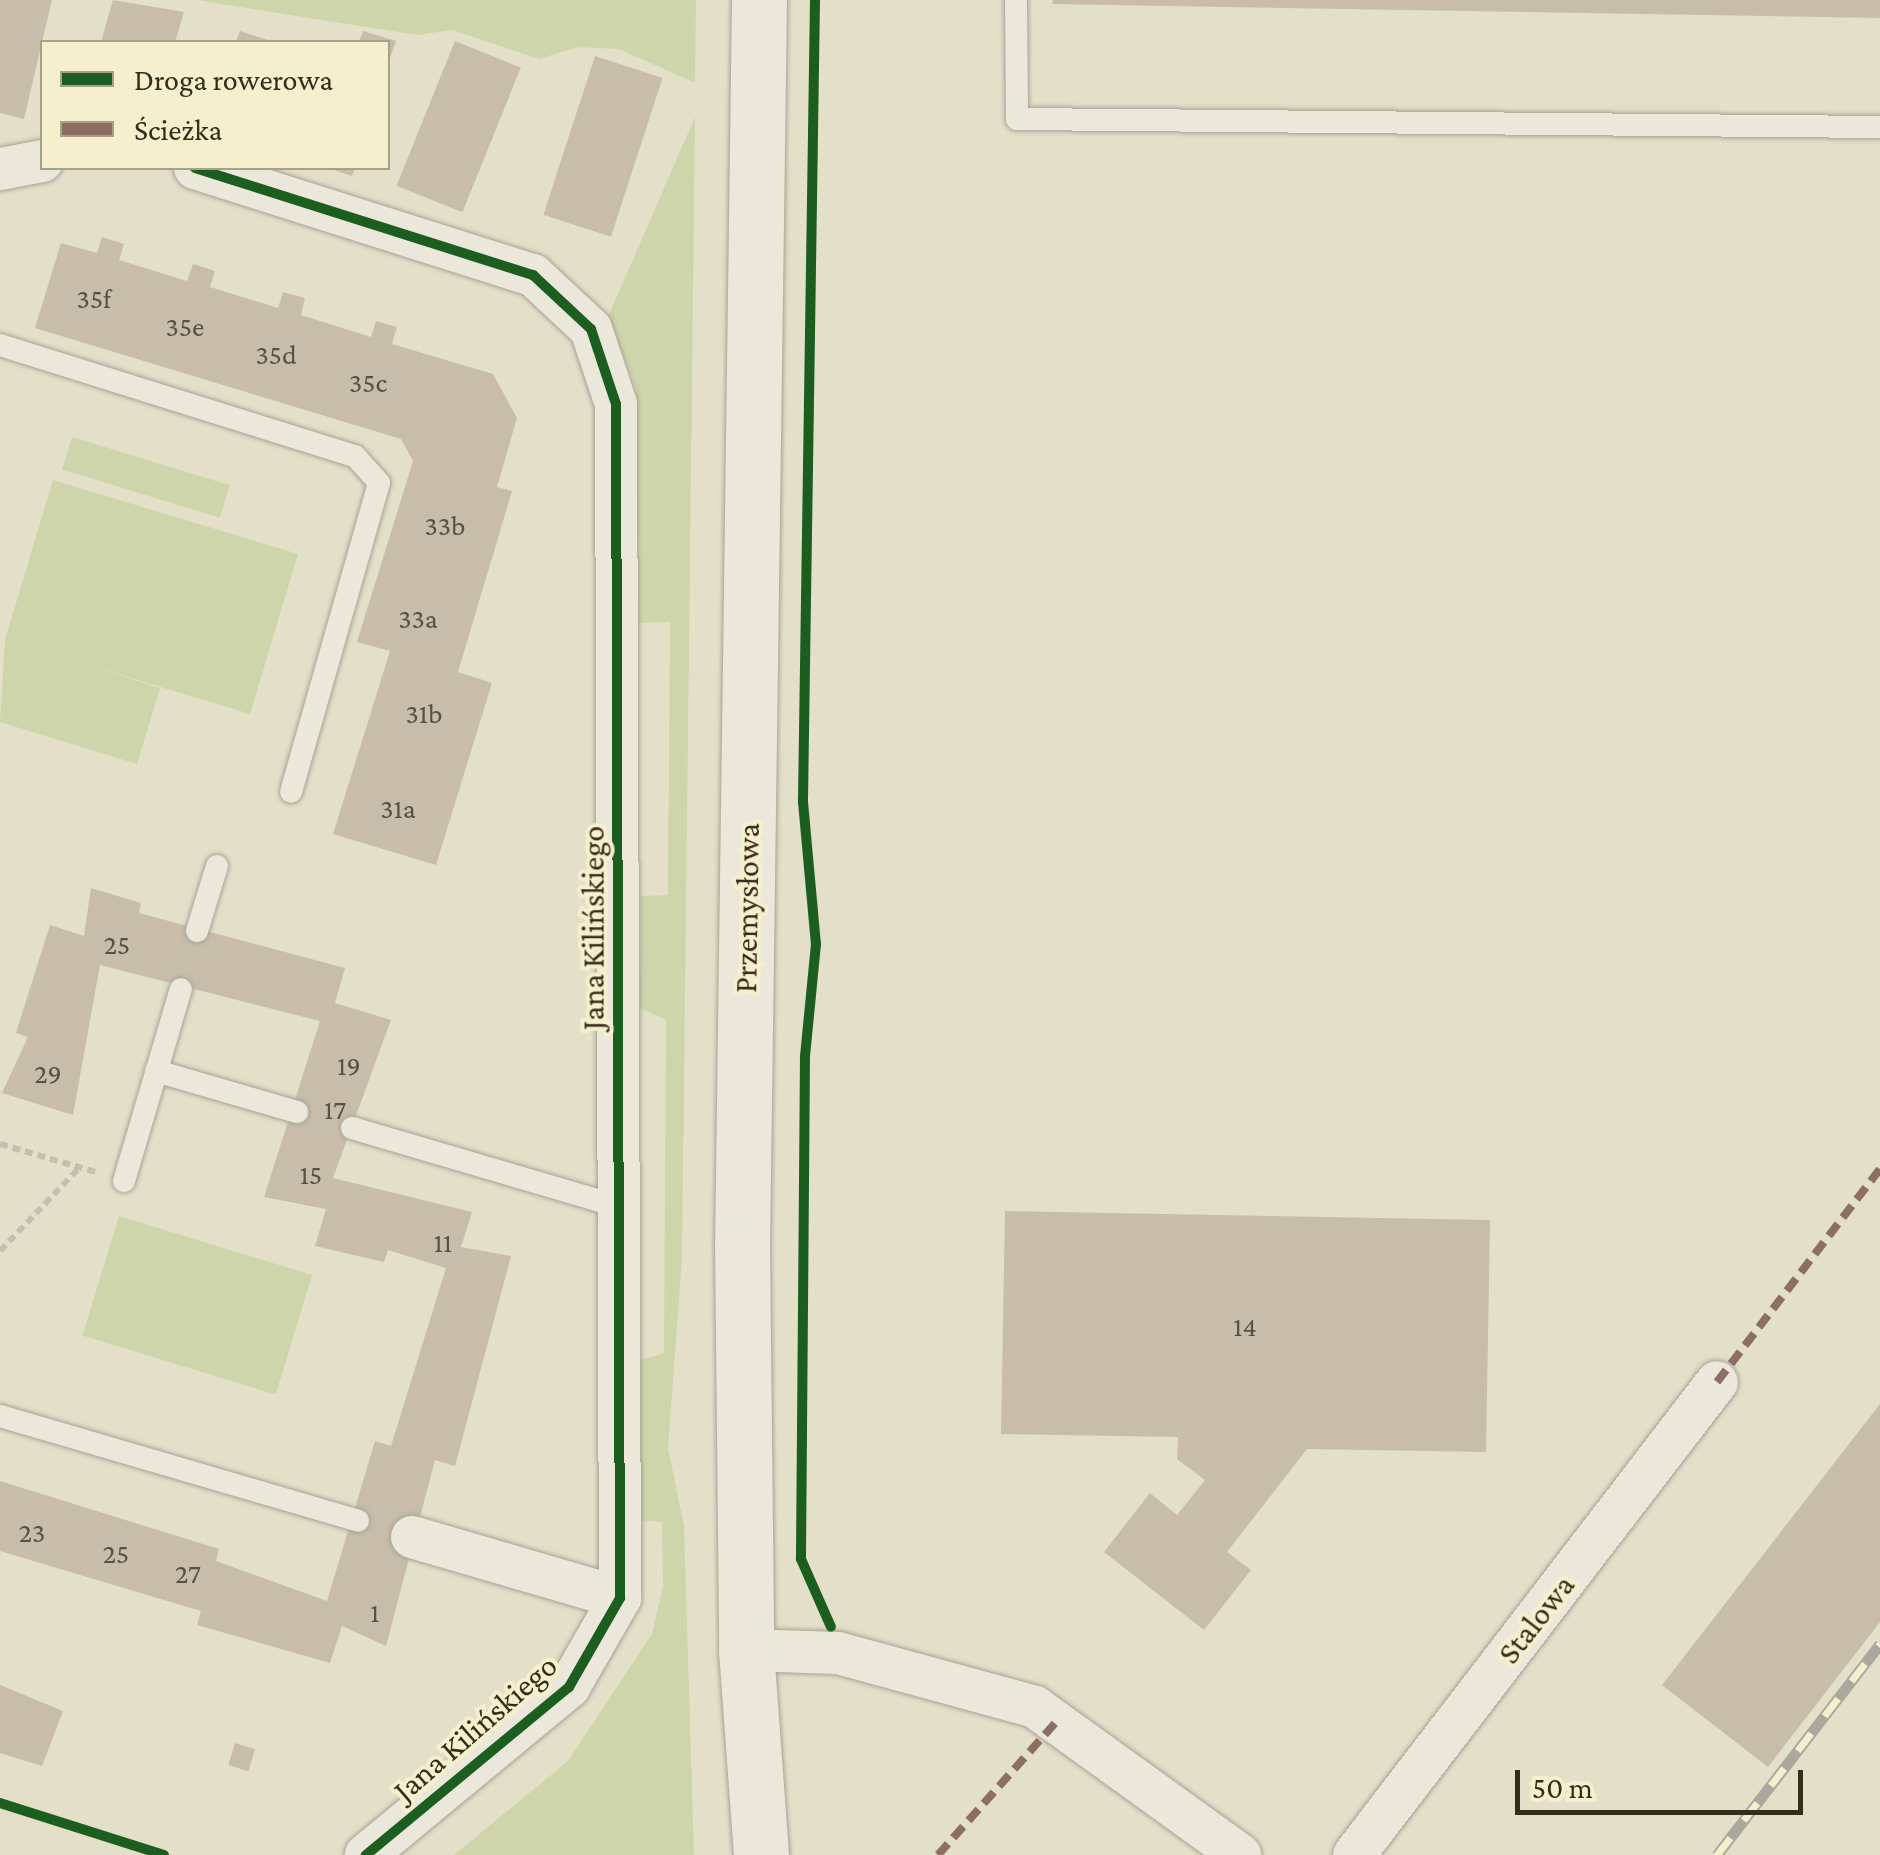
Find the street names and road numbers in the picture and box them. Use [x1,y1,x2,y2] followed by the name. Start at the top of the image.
[726,823,768,993] street label: Przemysłowa
[574,826,612,1030] street label: Jana Kilińskiego
[1489,1567,1583,1671] street label: Stalowa
[385,1646,565,1810] street label: Jana Kilińskiego

